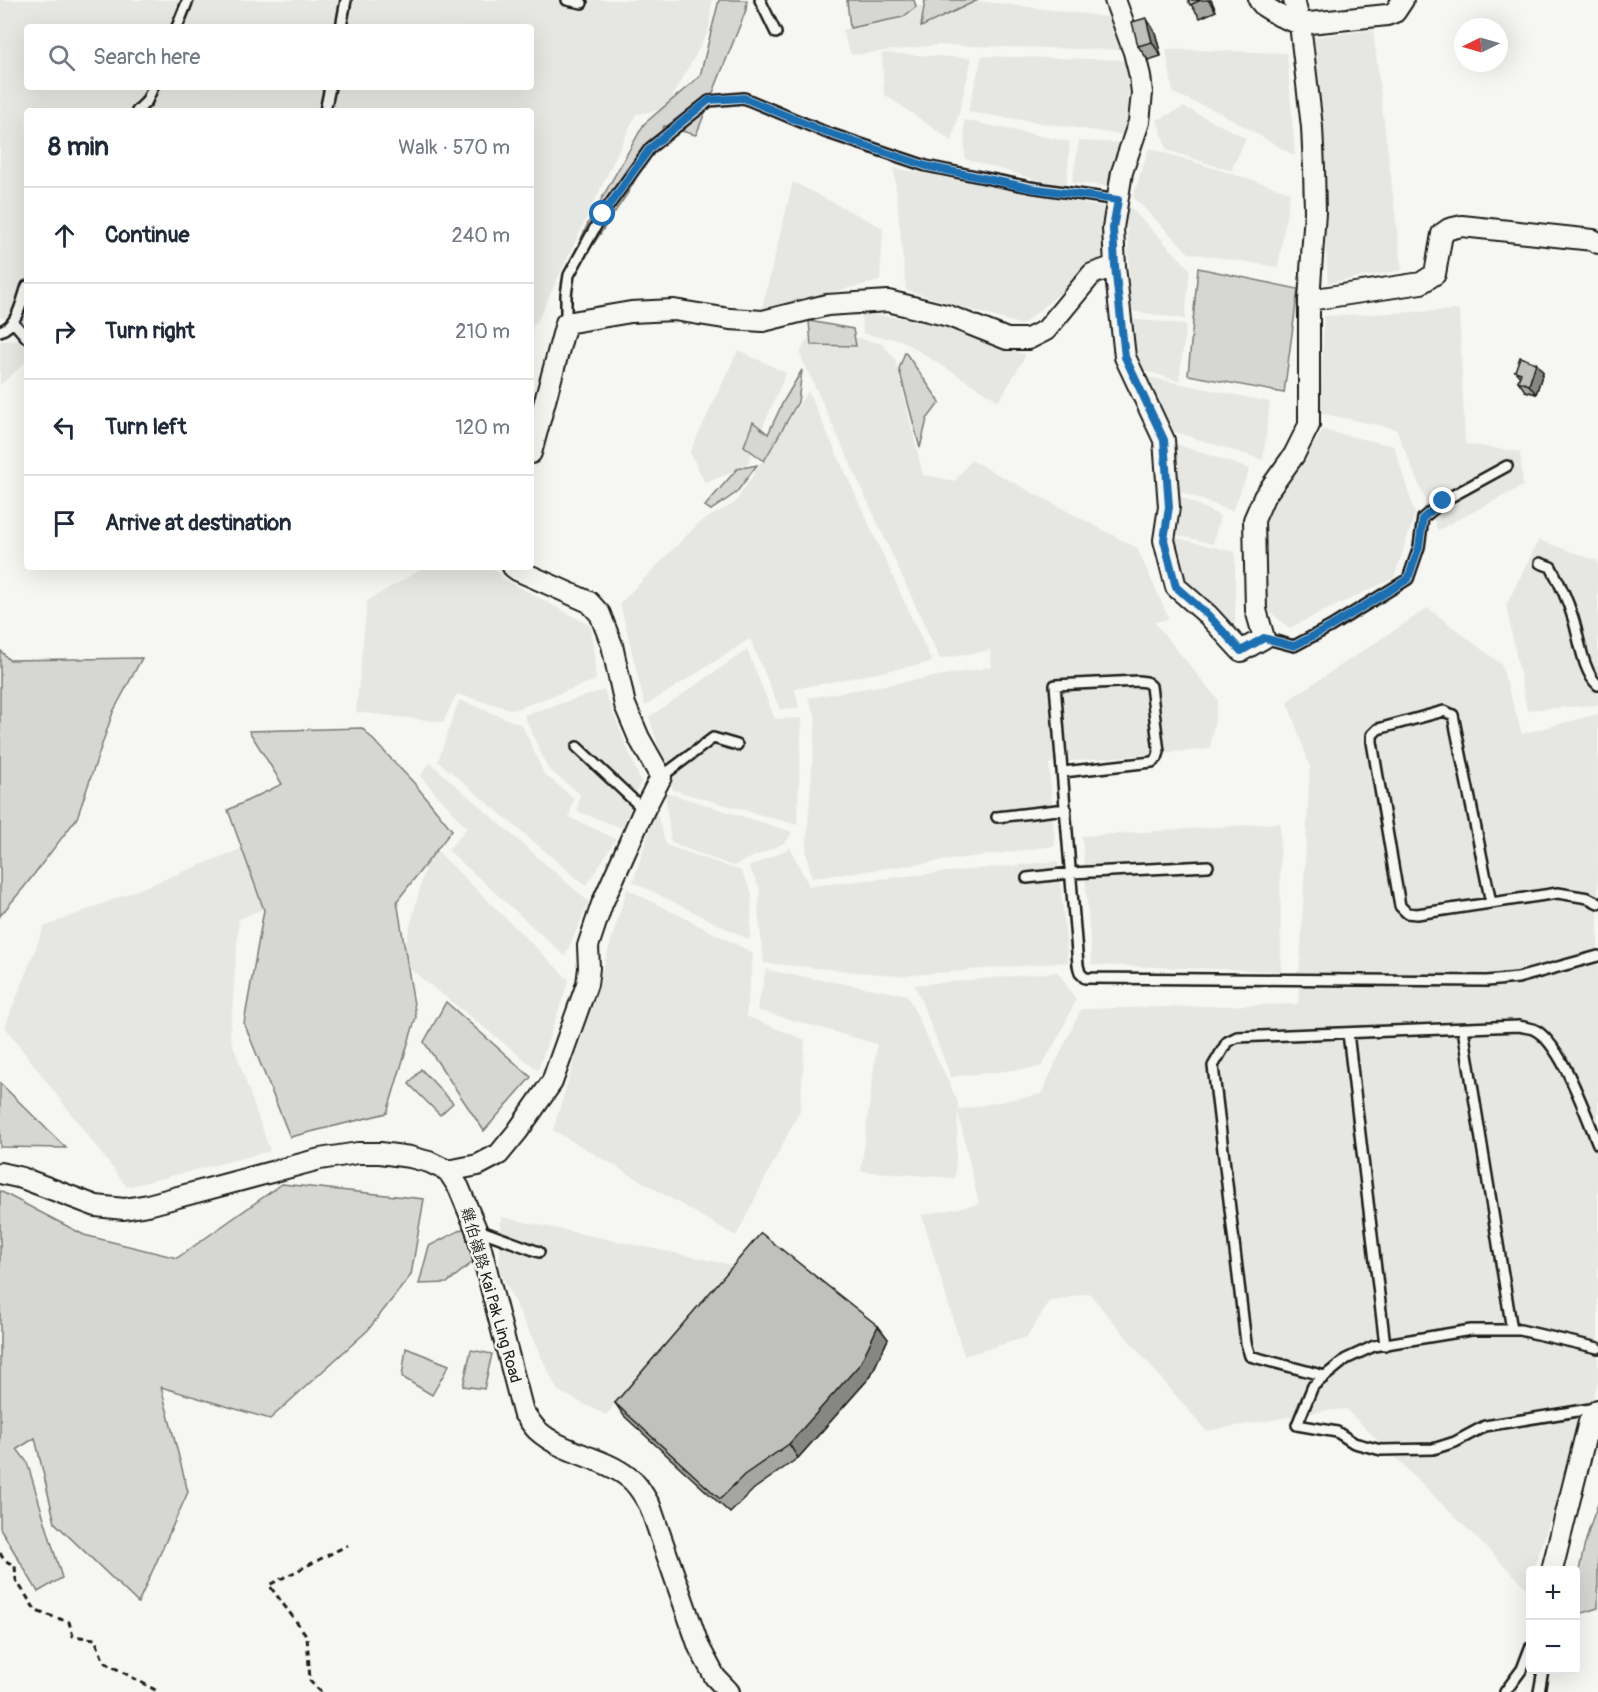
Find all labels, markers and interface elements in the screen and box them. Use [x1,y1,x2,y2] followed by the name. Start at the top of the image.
[1454,18,1508,72] north arrow
[24,24,534,90] search box
[45,41,78,74] icon: search
[93,43,200,71] text: Search here
[48,131,109,163] text: 8 min
[398,135,510,160] text: Walk · 570 m
[589,200,615,226] route start
[48,219,81,252] icon: ahead
[105,221,189,249] text: Continue
[451,223,510,248] text: 240 m
[48,315,81,348] icon: right
[105,317,195,345] text: Turn right
[455,319,510,344] text: 210 m
[48,411,81,444] icon: left
[105,413,187,441] text: Turn left
[455,415,510,440] text: 120 m
[1429,487,1455,513] route end
[48,507,81,540] icon: arrive
[105,509,291,537] text: Arrive at destination
[456,1205,526,1385] street label: 雞伯嶺路 Kai Pak Ling Road
[1526,1566,1580,1674] map controls
[1526,1566,1580,1620] button: +
[1526,1620,1580,1674] button: −

